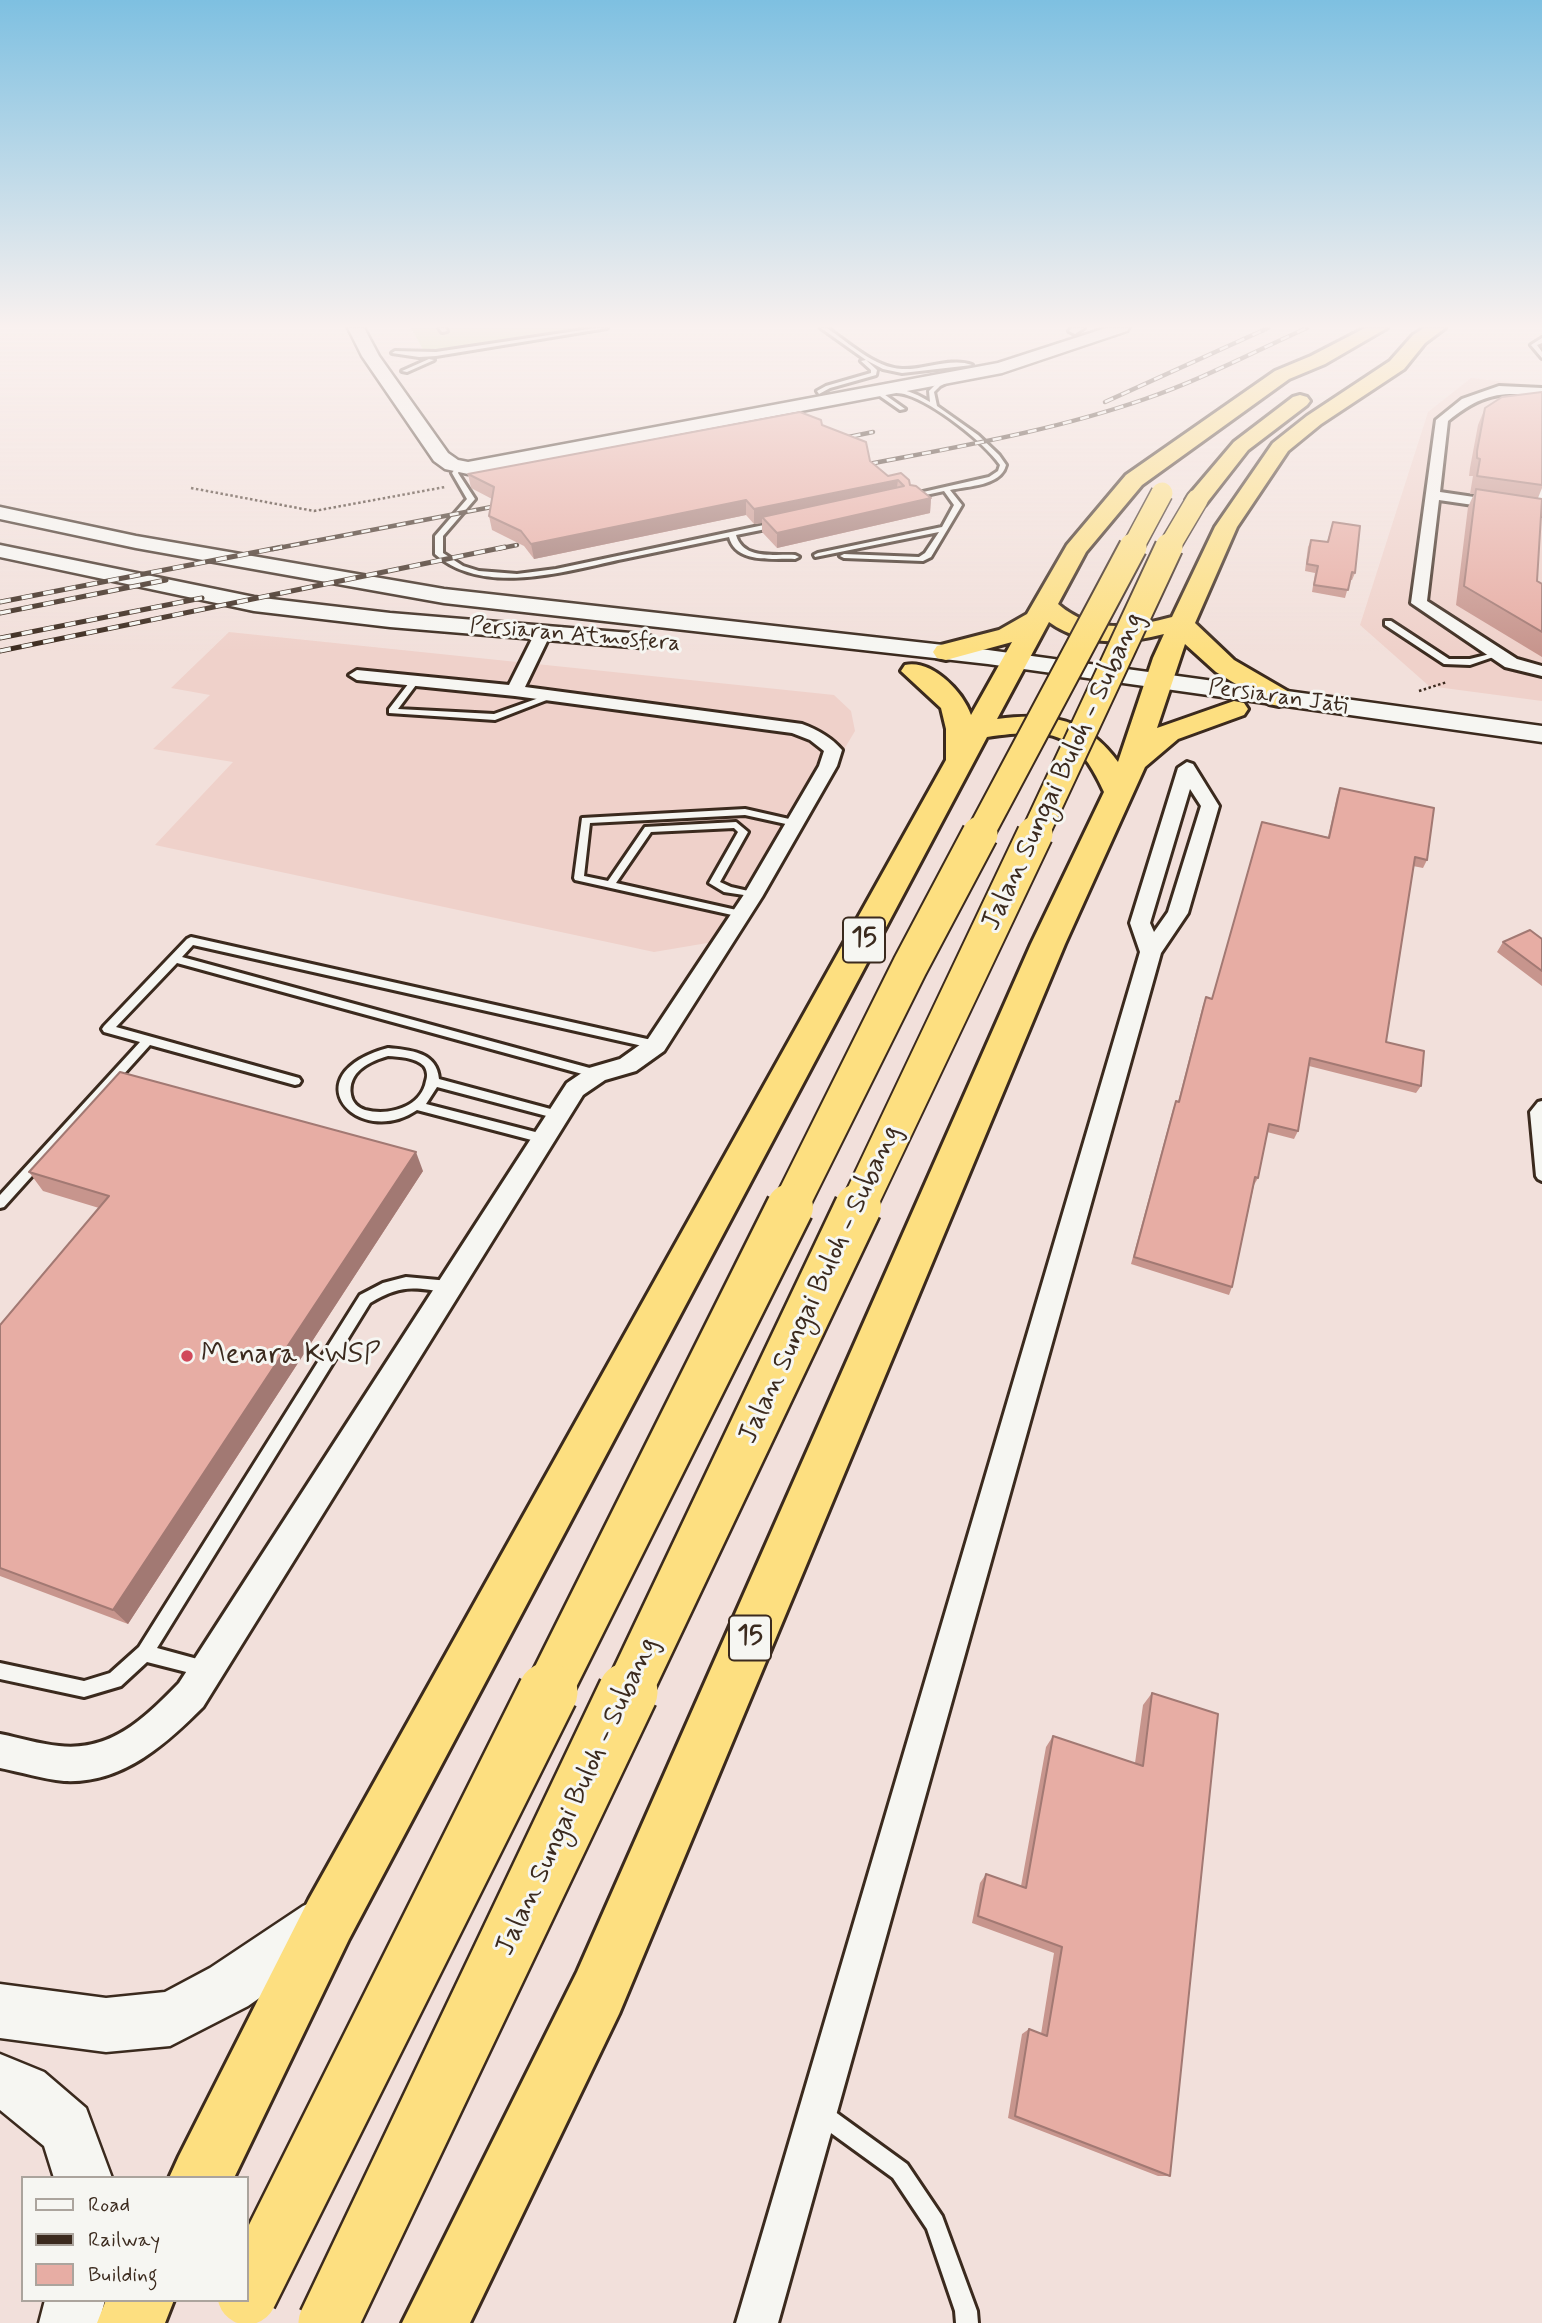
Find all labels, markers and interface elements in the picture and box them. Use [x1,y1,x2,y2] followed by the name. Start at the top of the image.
[975,607,1153,937] street label: Jalan Sungai Buloh - Subang
[469,613,681,659] street label: Persiaran Atmosfera
[1206,675,1350,721] street label: Persiaran Jati
[843,917,885,962] road number: 15
[732,1120,910,1450] street label: Jalan Sungai Buloh - Subang
[201,1339,381,1373] place label: Menara KWSP
[179,1348,195,1364] marker: Menara KWSP
[729,1616,771,1660] road number: 15
[489,1632,667,1962] street label: Jalan Sungai Buloh - Subang
[21,2176,248,2302] legend
[88,2191,130,2219] text: Road
[88,2226,160,2254] text: Railway
[88,2261,158,2289] text: Building

